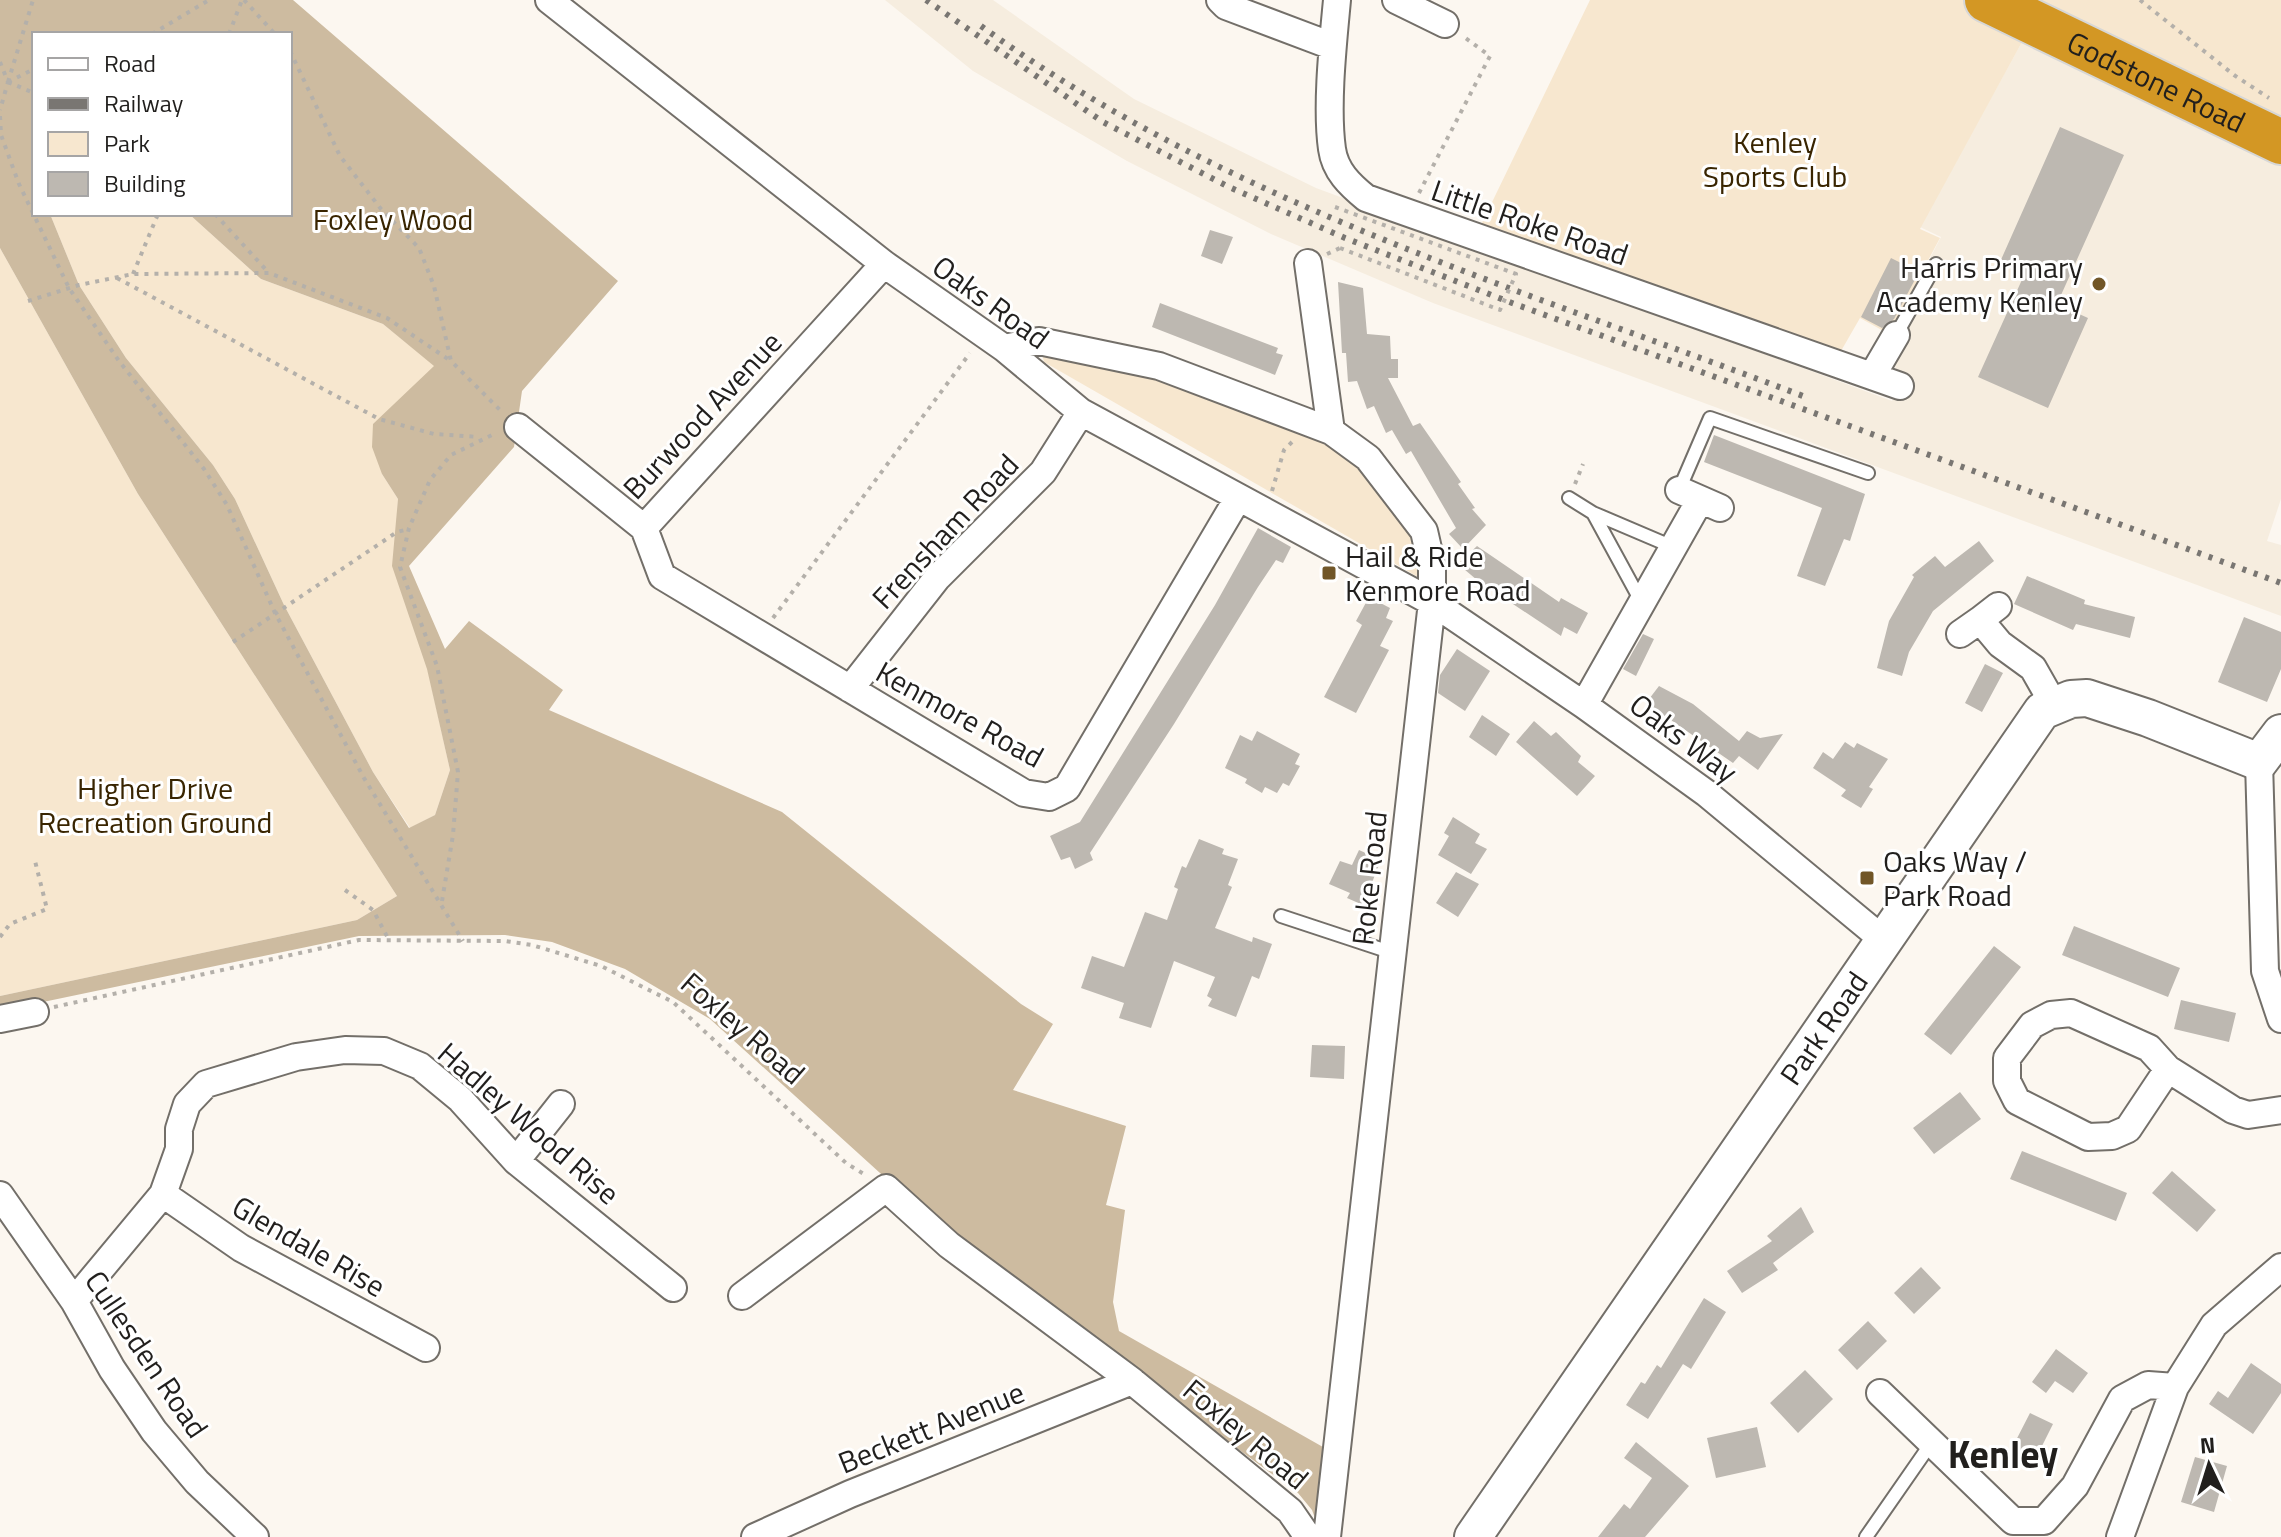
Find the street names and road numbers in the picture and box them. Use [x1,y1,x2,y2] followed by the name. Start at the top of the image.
[2059,19,2253,145] street label: Godstone Road
[1425,167,1635,277] street label: Little Roke Road
[923,244,1059,360] street label: Oaks Road
[612,321,792,509] street label: Burwood Avenue
[861,443,1029,619] street label: Frensham Road
[868,649,1052,779] street label: Kenmore Road
[1620,682,1748,794] street label: Oaks Way
[1339,809,1399,947] street label: Roke Road
[670,961,816,1095] street label: Foxley Road
[1768,962,1879,1094] street label: Park Road
[428,1031,630,1215] street label: Hadley Wood Rise
[224,1183,394,1309] street label: Glendale Rise
[74,1261,220,1447] street label: Cullesden Road
[1173,1367,1319,1501] street label: Foxley Road
[831,1369,1031,1485] street label: Beckett Avenue

